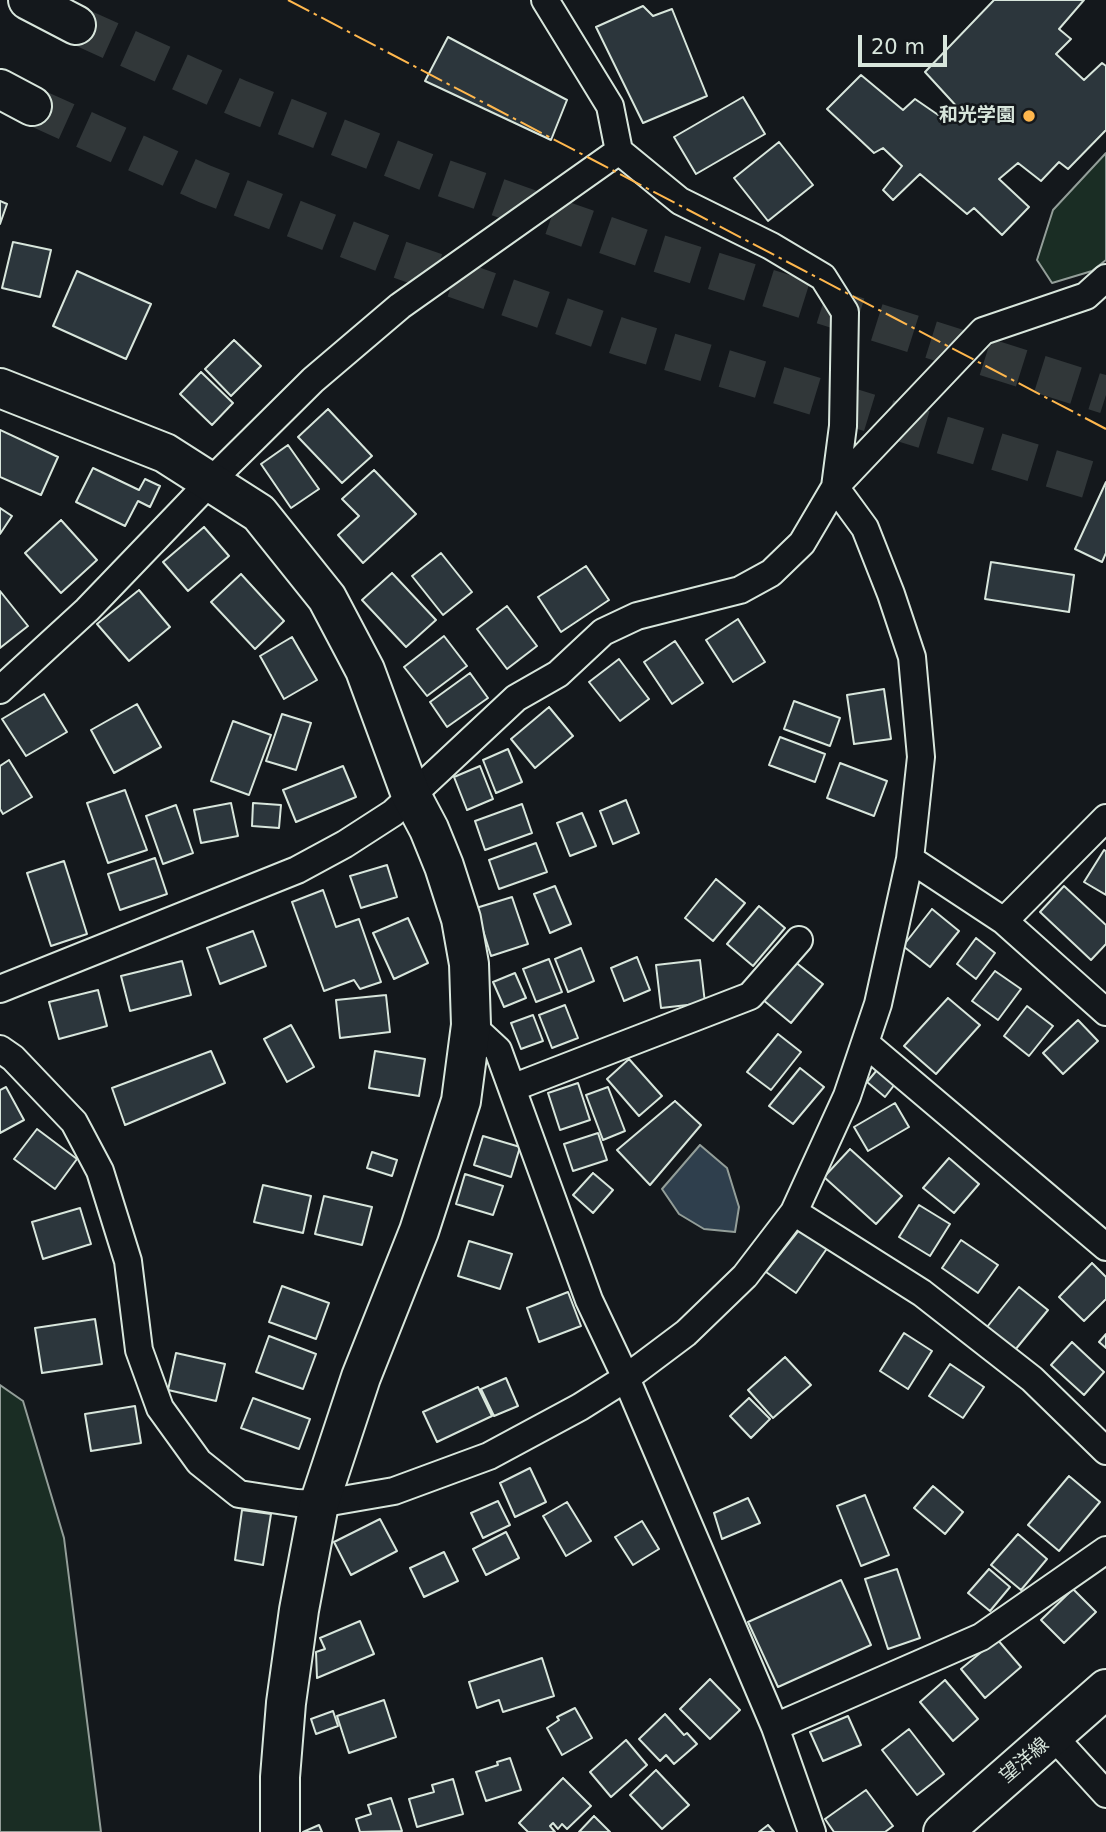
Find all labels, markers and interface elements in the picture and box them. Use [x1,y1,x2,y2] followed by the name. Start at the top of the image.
[861,21,950,65] scale bar
[871,35,925,59] text: 20 m
[939,105,1015,127] place label: 和光学園
[1021,108,1037,124] marker: 和光学園
[996,1734,1054,1788] street label: 望洋線

